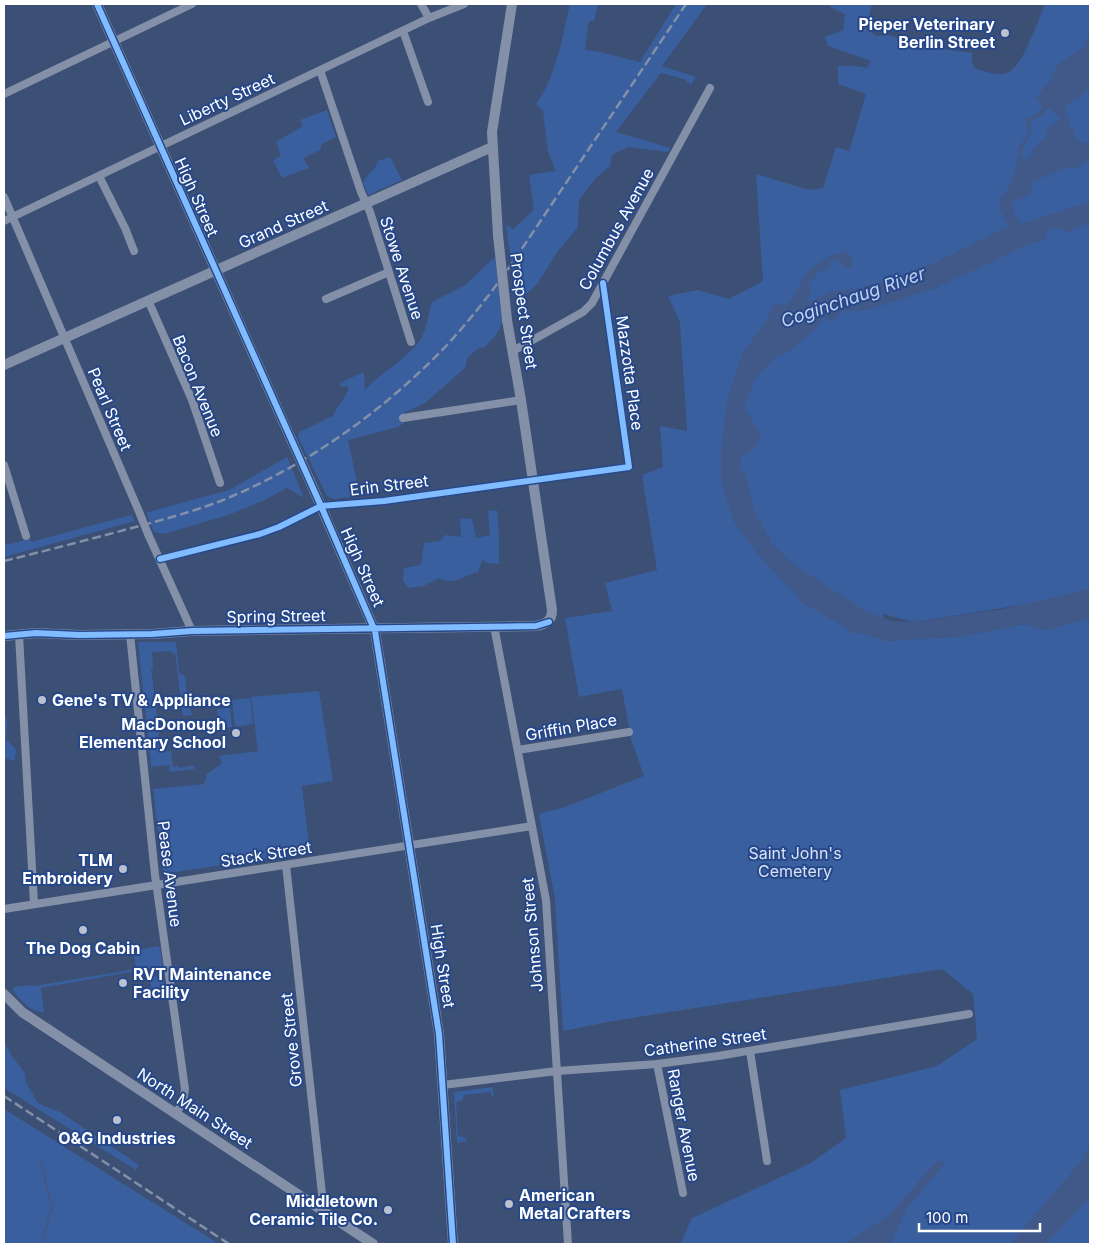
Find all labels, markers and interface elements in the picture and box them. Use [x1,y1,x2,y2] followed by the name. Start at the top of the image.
[858,14,995,52] place label: Pieper Veterinary Berlin Street
[999,27,1011,39] marker: Pieper Veterinary Berlin Street
[176,68,278,130] street label: Liberty Street
[171,154,223,240] street label: High Street
[574,164,658,294] street label: Columbus Avenue
[235,195,331,253] street label: Grand Street
[376,214,428,322] street label: Stowe Avenue
[506,252,542,370] street label: Prospect Street
[778,262,929,332] water label: Coginchaug River
[612,314,648,432] street label: Mazzotta Place
[168,332,228,440] street label: Bacon Avenue
[84,364,136,454] street label: Pearl Street
[349,470,429,500] street label: Erin Street
[337,524,389,610] street label: High Street
[226,605,326,627] street label: Spring Street
[52,690,231,710] place label: Gene's TV & Appliance
[36,694,48,706] marker: Gene's TV & Appliance
[524,709,618,745] street label: Griffin Place
[79,714,226,752] place label: MacDonough Elementary School
[230,727,242,739] marker: MacDonough Elementary School
[154,820,186,928] street label: Pease Avenue
[219,837,313,871] street label: Stack Street
[748,843,842,881] park label: Saint John's Cemetery
[22,850,113,888] place label: TLM Embroidery
[117,863,129,875] marker: TLM Embroidery
[517,877,547,993] street label: Johnson Street
[426,923,460,1009] street label: High Street
[77,924,89,936] marker: The Dog Cabin
[26,938,140,958] place label: The Dog Cabin
[133,964,272,1002] place label: RVT Maintenance Facility
[117,977,129,989] marker: RVT Maintenance Facility
[276,992,306,1088] street label: Grove Street
[643,1024,767,1060] street label: Catherine Street
[134,1063,256,1153] street label: North Main Street
[663,1067,705,1183] street label: Ranger Avenue
[111,1114,123,1126] marker: O&G Industries
[58,1128,176,1148] place label: O&G Industries
[519,1185,631,1223] place label: American Metal Crafters
[249,1191,378,1229] place label: Middletown Ceramic Tile Co.
[503,1198,515,1210] marker: American Metal Crafters
[919,1200,1040,1232] scale bar
[382,1204,394,1216] marker: Middletown Ceramic Tile Co.
[926,1208,968,1227] text: 100 m

